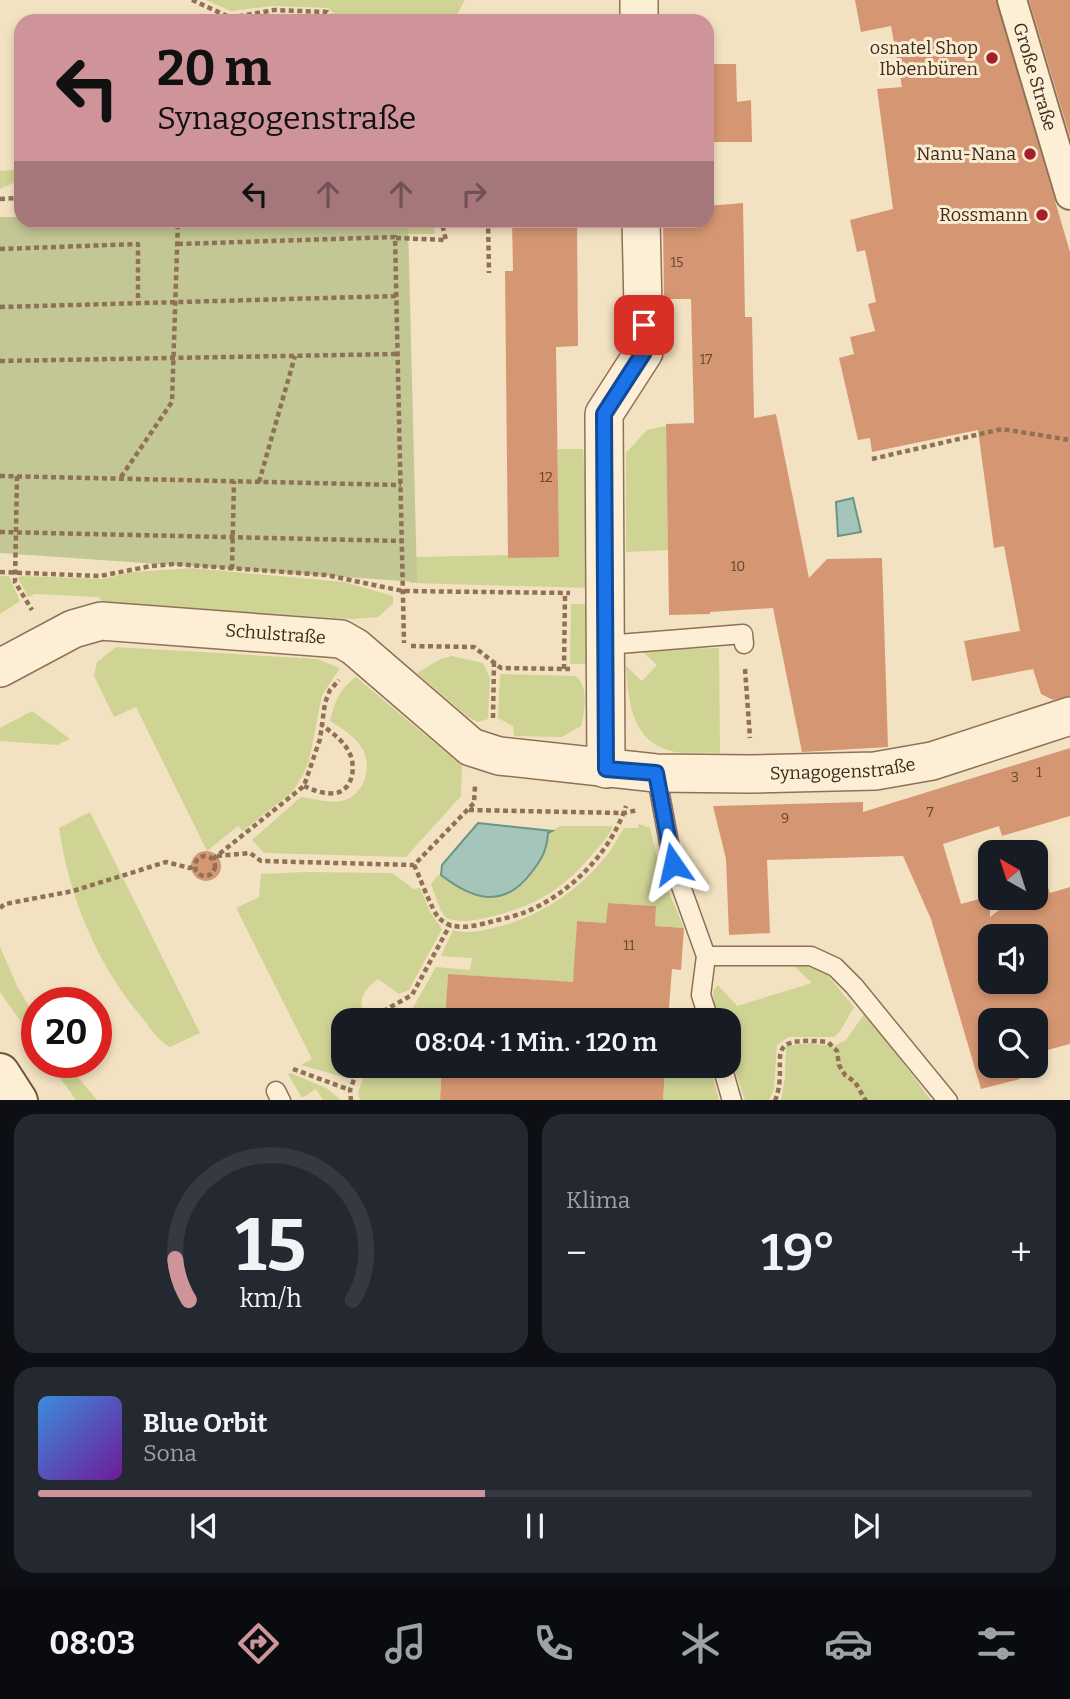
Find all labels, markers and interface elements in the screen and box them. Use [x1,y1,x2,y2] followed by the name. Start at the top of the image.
[1008,20,1061,133] street label: Große Straße
[870,37,979,80] place label: osnatel Shop Ibbenbüren
[157,39,271,98] text: 20 m
[42,42,133,133] icon: left
[984,50,1000,66] marker: osnatel Shop Ibbenbüren
[157,99,416,137] text: Synagogenstraße
[916,143,1016,165] place label: Nanu-Nana
[1022,146,1038,162] marker: Nanu-Nana
[236,175,274,213] icon: left
[309,175,347,213] icon: ahead
[382,175,420,213] icon: ahead
[455,175,493,213] icon: right
[939,204,1029,226] place label: Rossmann
[1034,207,1050,223] marker: Rossmann
[670,254,684,271] house number: 15
[614,295,674,355] pin
[625,306,663,344] icon: arrive
[700,351,712,368] house number: 17
[539,469,553,486] house number: 12
[731,558,745,575] house number: 10
[225,619,327,649] street label: Schulstraße
[770,753,917,785] street label: Synagogenstraße
[1036,764,1042,781] house number: 1
[1011,769,1019,786] house number: 3
[926,804,934,821] house number: 7
[781,810,789,827] house number: 9
[636,827,710,901] position arrow
[978,840,1048,910] north arrow
[978,840,1048,1078] map controls
[978,924,1048,994] button: sound
[623,937,635,954] house number: 11
[21,987,112,1078] speed limit sign: 20
[978,1008,1048,1078] button: search
[415,1027,657,1058] text: 08:04 · 1 Min. · 120 m
[566,1186,630,1214] text: Klima
[235,1202,307,1289] text: 15
[761,1221,836,1284] text: 19°
[566,1230,587,1276] text: −
[1010,1230,1032,1276] text: +
[240,1283,302,1313] text: km/h
[143,1408,267,1439] text: Blue Orbit
[143,1439,197,1467] text: Sona
[185,1507,223,1545] icon: previous
[516,1507,554,1545] icon: pause
[847,1507,885,1545] icon: next
[234,1619,283,1668] icon: directions
[381,1619,430,1668] icon: music
[529,1619,578,1668] icon: phone
[676,1619,725,1668] icon: climate
[824,1619,873,1668] icon: car
[972,1619,1021,1668] icon: filters
[49,1624,135,1662] text: 08:03

